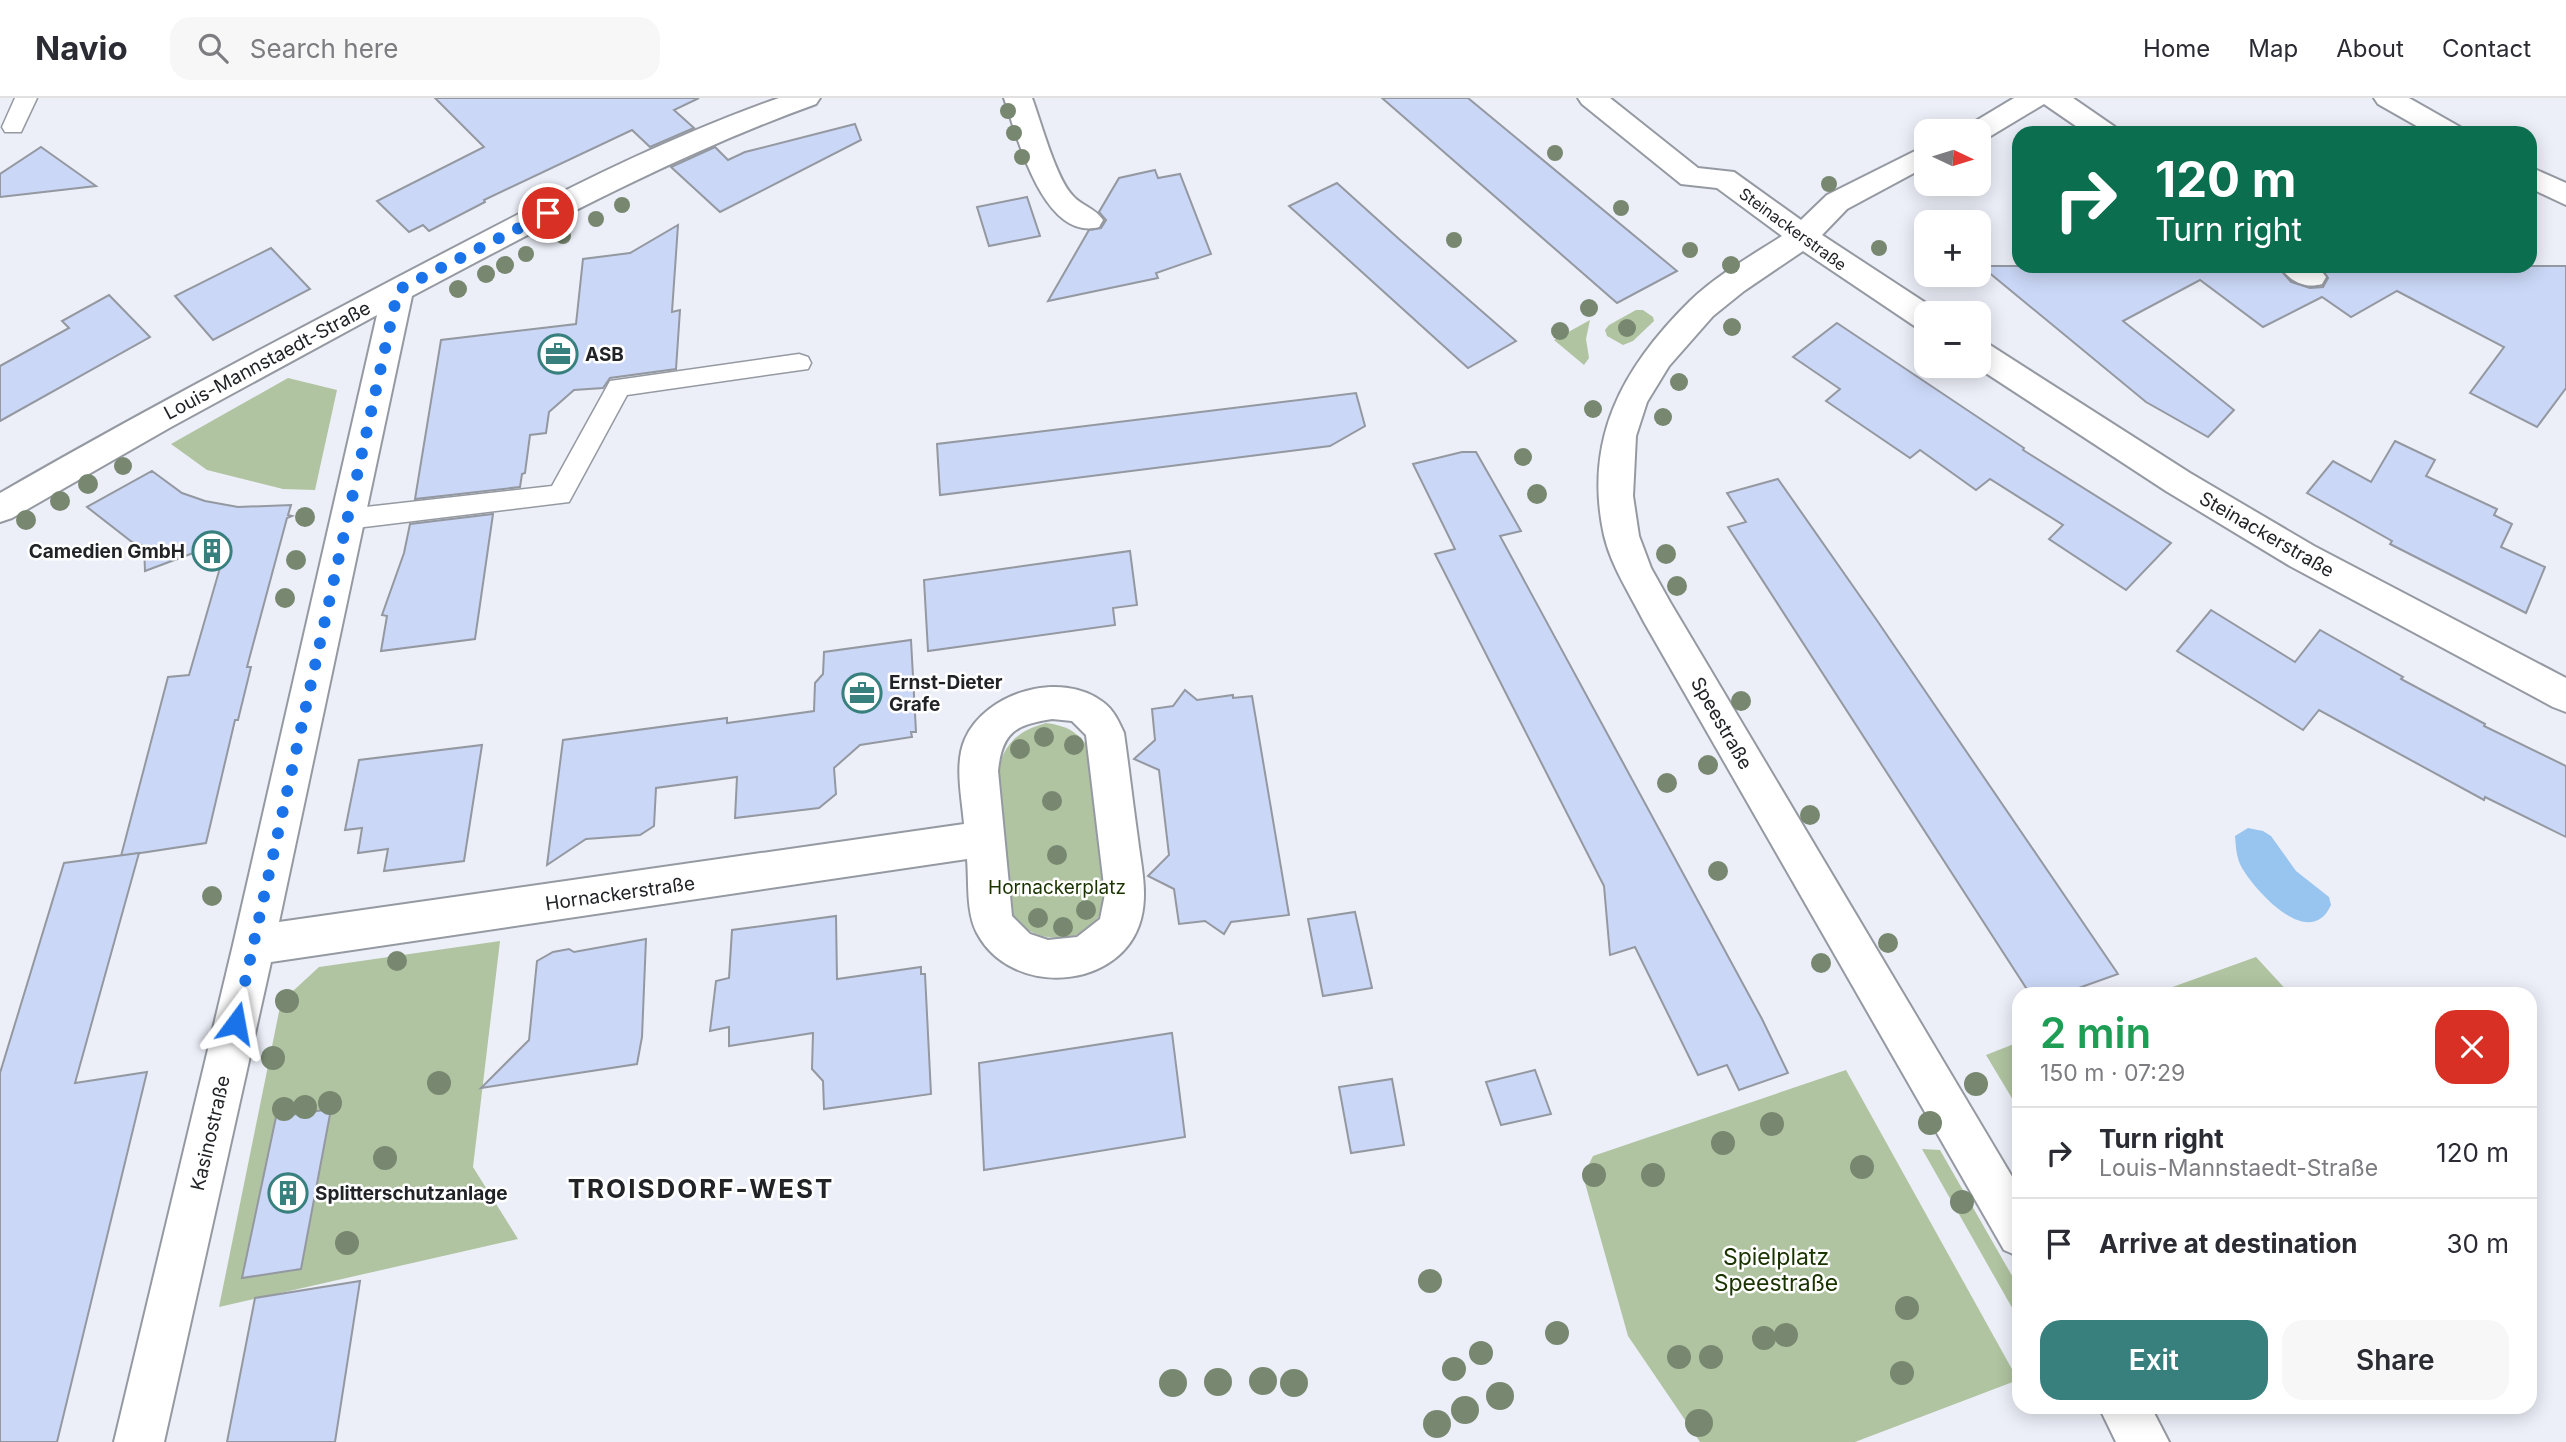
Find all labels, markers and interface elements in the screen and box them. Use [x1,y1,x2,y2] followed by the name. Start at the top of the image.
[170,17,660,80] search box
[35,28,128,68] text: Navio
[194,29,232,67] icon: search
[250,33,398,64] text: Search here
[2143,34,2210,63] text: Home
[2248,34,2298,63] text: Map
[2336,34,2404,63] text: About
[2442,34,2531,63] text: Contact
[1914,119,1992,196] north arrow
[1914,119,1991,378] map controls
[2155,150,2296,209] text: 120 m
[2040,154,2131,245] icon: right
[518,183,578,243] pin
[1735,183,1851,275] street label: Steinackerstraße
[529,194,567,232] icon: arrive
[1914,210,1991,287] button: +
[2155,210,2302,249] text: Turn right
[160,296,374,425] street label: Louis-Mannstaedt-Straße
[1914,301,1991,378] button: −
[537,333,579,375] office icon: ASB
[585,343,624,366] place label: ASB
[2195,487,2338,582] street label: Steinackerstraße
[191,530,233,572] building icon: Camedien GmbH
[29,540,185,563] place label: Camedien GmbH
[889,671,1003,716] place label: Ernst-Dieter Grafe
[841,672,883,714] office icon: Ernst-Dieter Grafe
[1686,673,1757,774] street label: Speestraße
[544,872,696,915] street label: Hornackerstraße
[988,876,1126,899] park label: Hornackerplatz
[199,986,273,1060] position arrow
[2040,1007,2151,1058] text: 2 min
[2435,1010,2509,1084] button: close
[2040,1059,2185,1087] text: 150 m · 07:29
[186,1073,235,1193] street label: Kasinostraße
[2099,1123,2224,1154] text: Turn right
[2040,1134,2078,1172] icon: right
[2436,1137,2509,1168] text: 120 m
[2099,1154,2378,1182] text: Louis-Mannstaedt-Straße
[267,1172,309,1214] building icon: Splitterschutzanlage
[568,1173,834,1204] district label: TROISDORF-WEST
[315,1182,508,1205] place label: Splitterschutzanlage
[2040,1225,2078,1263] icon: arrive
[2099,1228,2358,1259] text: Arrive at destination
[2446,1228,2509,1259] text: 30 m
[1714,1243,1838,1297] park label: Spielplatz Speestraße
[2040,1320,2268,1400] button: Exit
[2282,1320,2509,1400] button: Share

